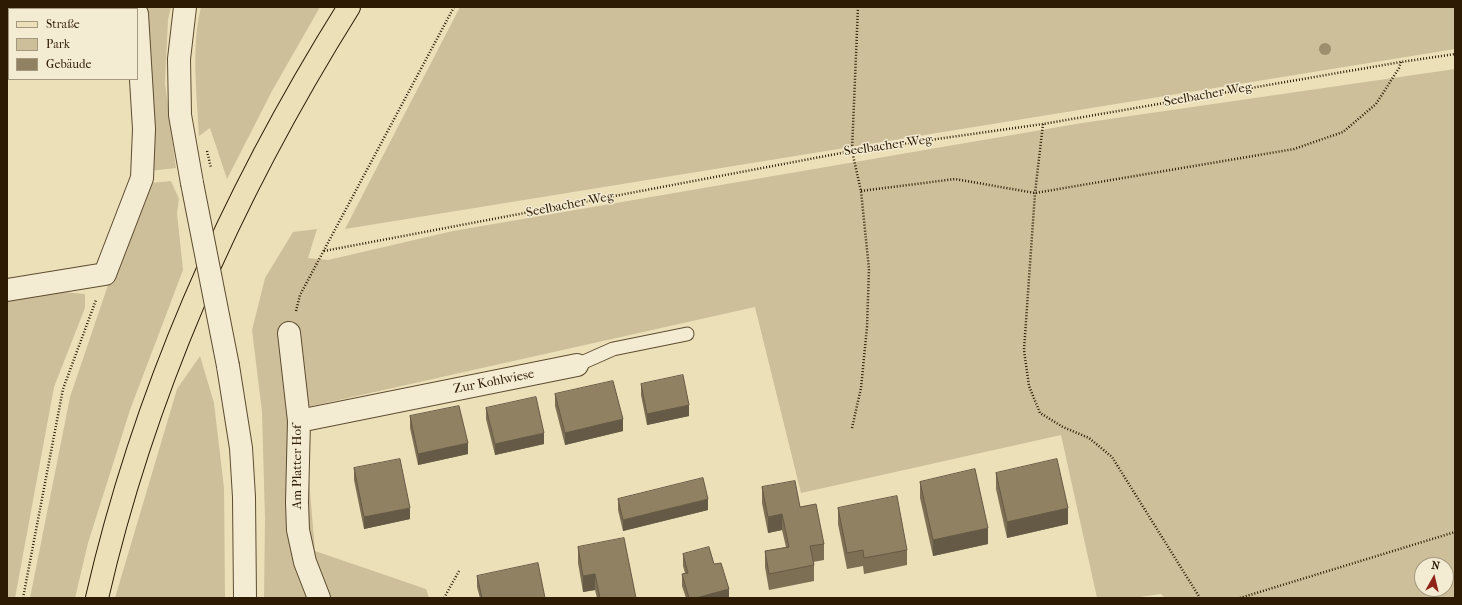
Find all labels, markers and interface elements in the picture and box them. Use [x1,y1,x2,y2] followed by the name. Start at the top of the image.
[8,8,138,80] legend
[46,17,80,31] text: Straße
[46,37,70,51] text: Park
[46,57,91,71] text: Gebäude
[1163,80,1253,110] street label: Seelbacher Weg
[843,132,933,160] street label: Seelbacher Weg
[525,189,615,221] street label: Seelbacher Weg
[452,367,536,397] street label: Zur Kohlwiese
[290,425,306,509] street label: Am Platter Hof
[1414,557,1454,597] north arrow
[1431,559,1441,573] text: N

